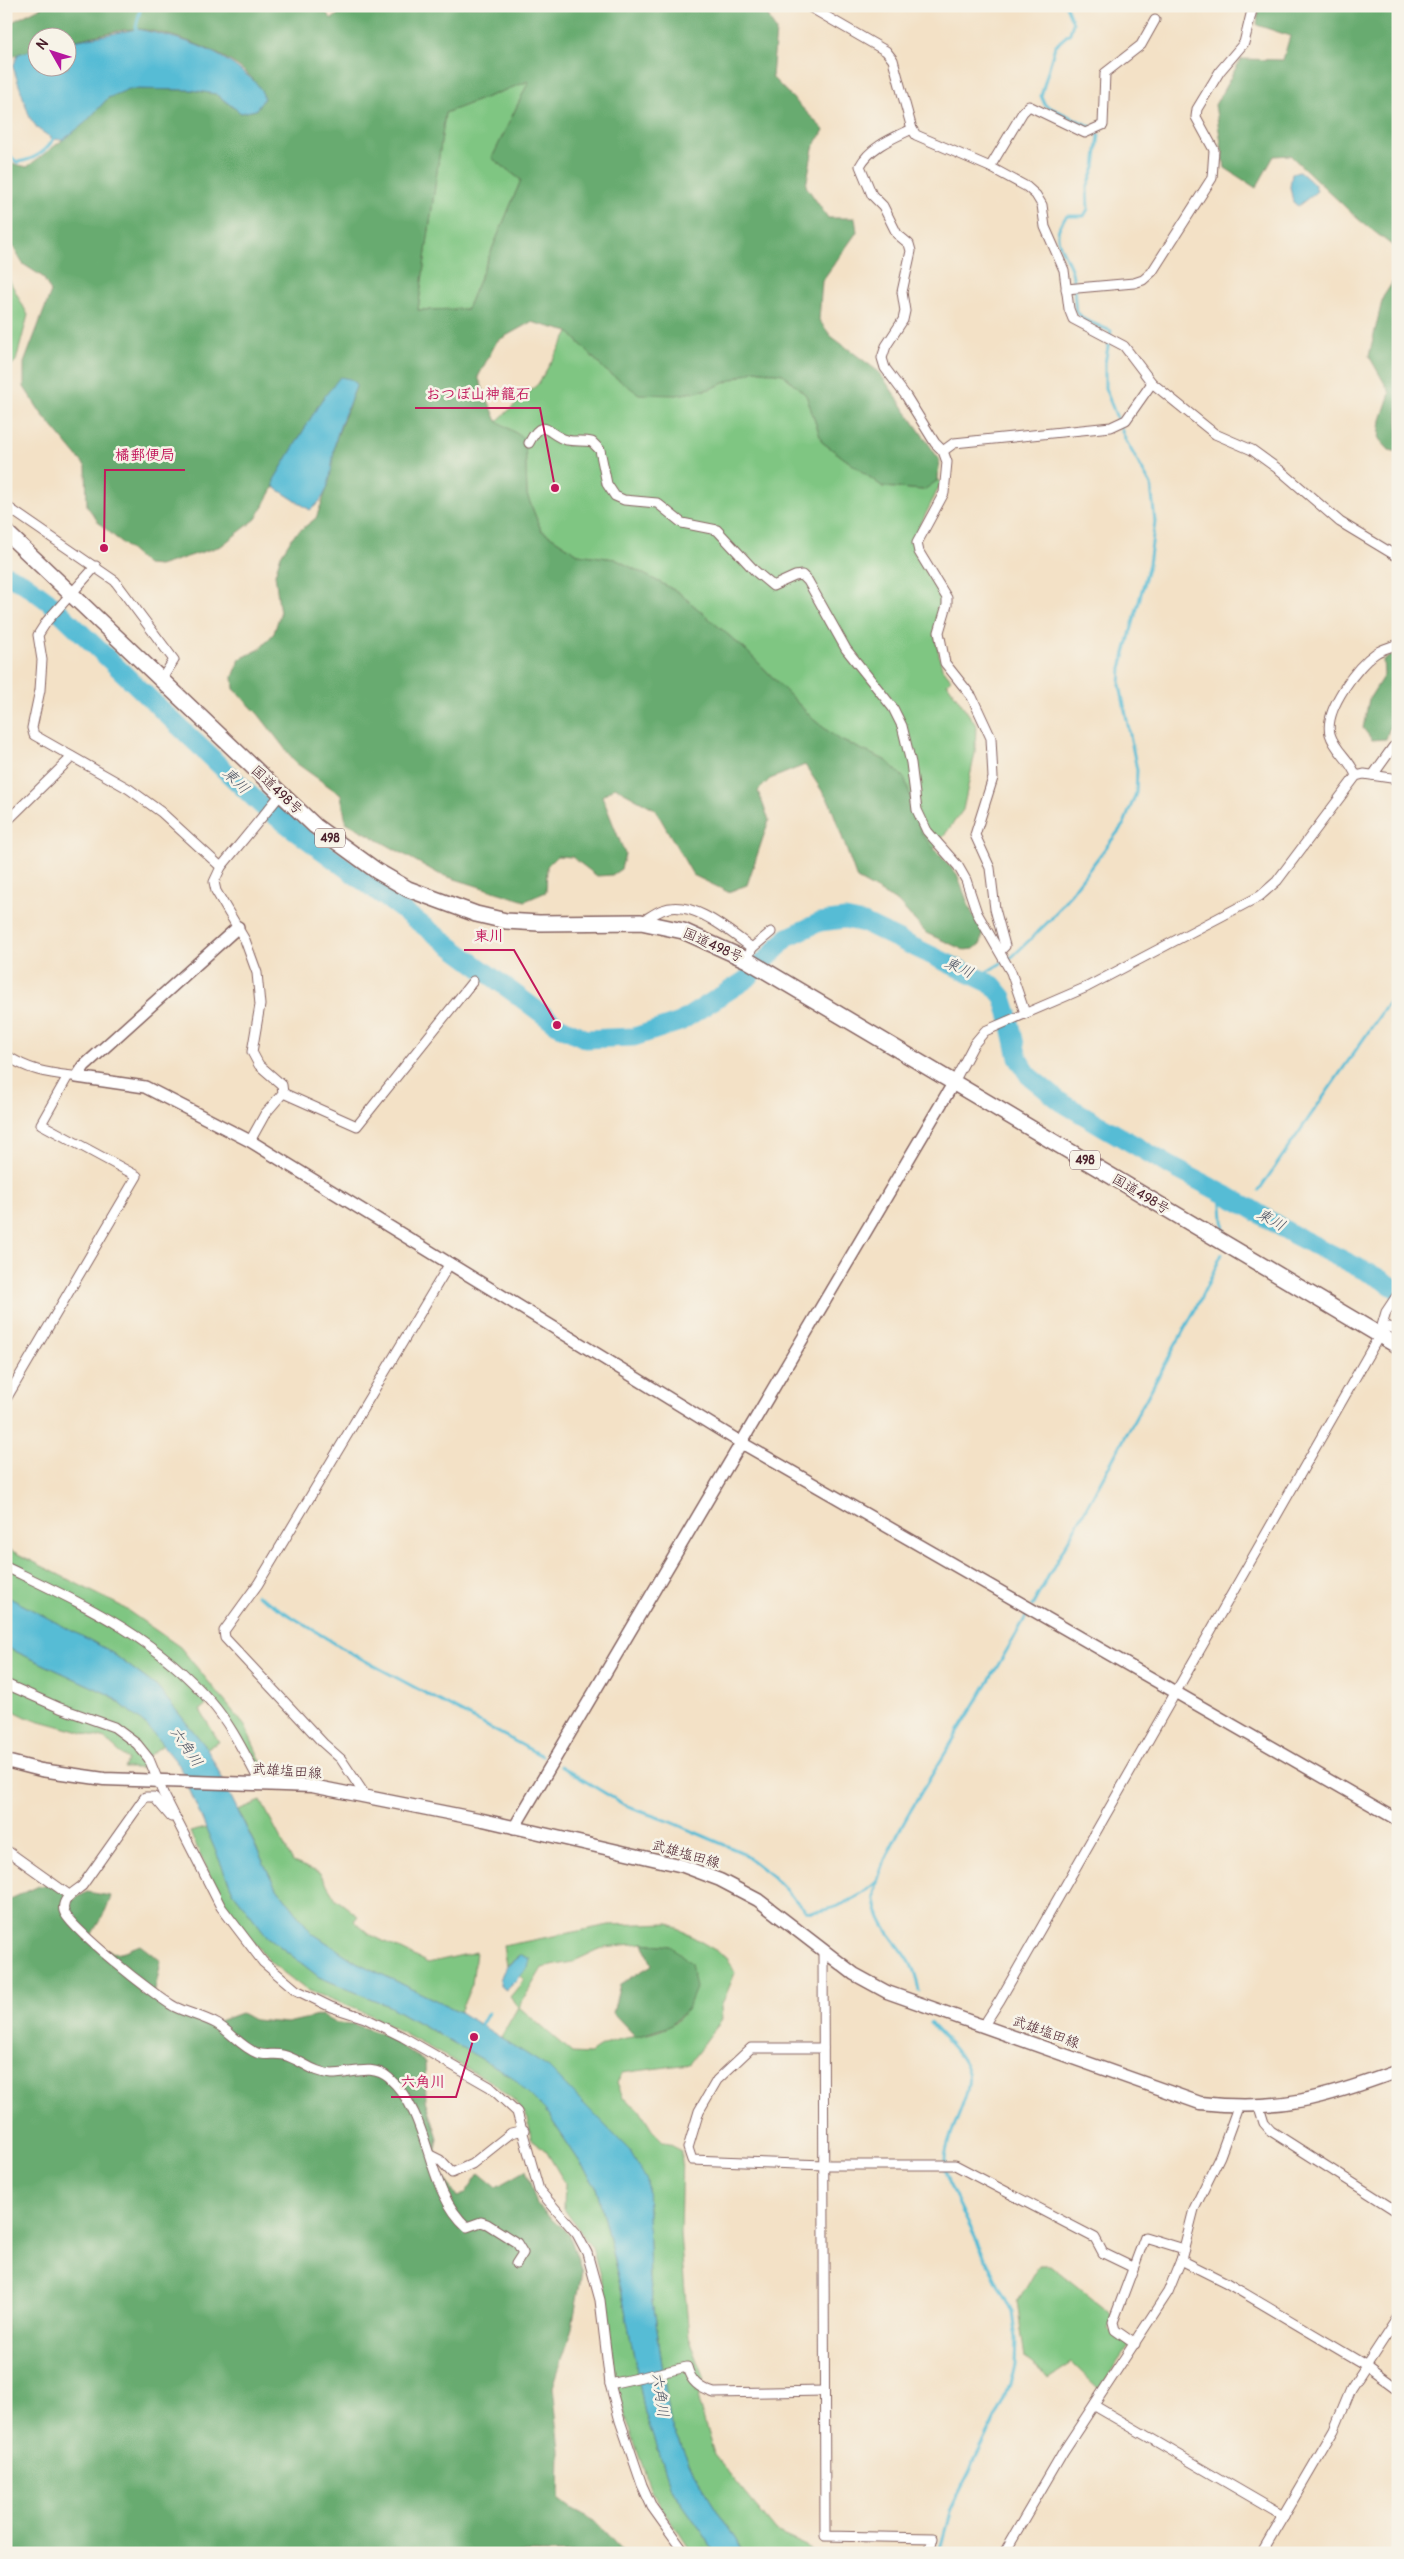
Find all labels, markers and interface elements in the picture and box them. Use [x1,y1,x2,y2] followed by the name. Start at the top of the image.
[28,28,78,78] north arrow
[33,35,52,53] text: N
[415,378,540,408] callout: おつぼ山神籠石
[425,385,531,404] text: おつぼ山神籠石
[105,440,185,470] callout: 橘郵便局
[115,446,175,465] text: 橘郵便局
[248,762,306,818] street label: 国道498号
[219,764,253,798] water label: 東川
[315,828,345,848] road number: 498
[464,920,514,950] callout: 東川
[680,924,746,966] street label: 国道498号
[474,927,504,946] text: 東川
[941,953,977,983] water label: 東川
[1070,1150,1100,1170] road number: 498
[1109,1170,1173,1218] street label: 国道498号
[1253,1204,1289,1236] water label: 東川
[165,1723,207,1771] water label: 六角川
[251,1760,323,1782] street label: 武雄塩田線
[650,1836,722,1872] street label: 武雄塩田線
[1010,2012,1082,2052] street label: 武雄塩田線
[391,2067,456,2097] callout: 六角川
[400,2073,446,2092] text: 六角川
[647,2371,673,2419] water label: 六角川

